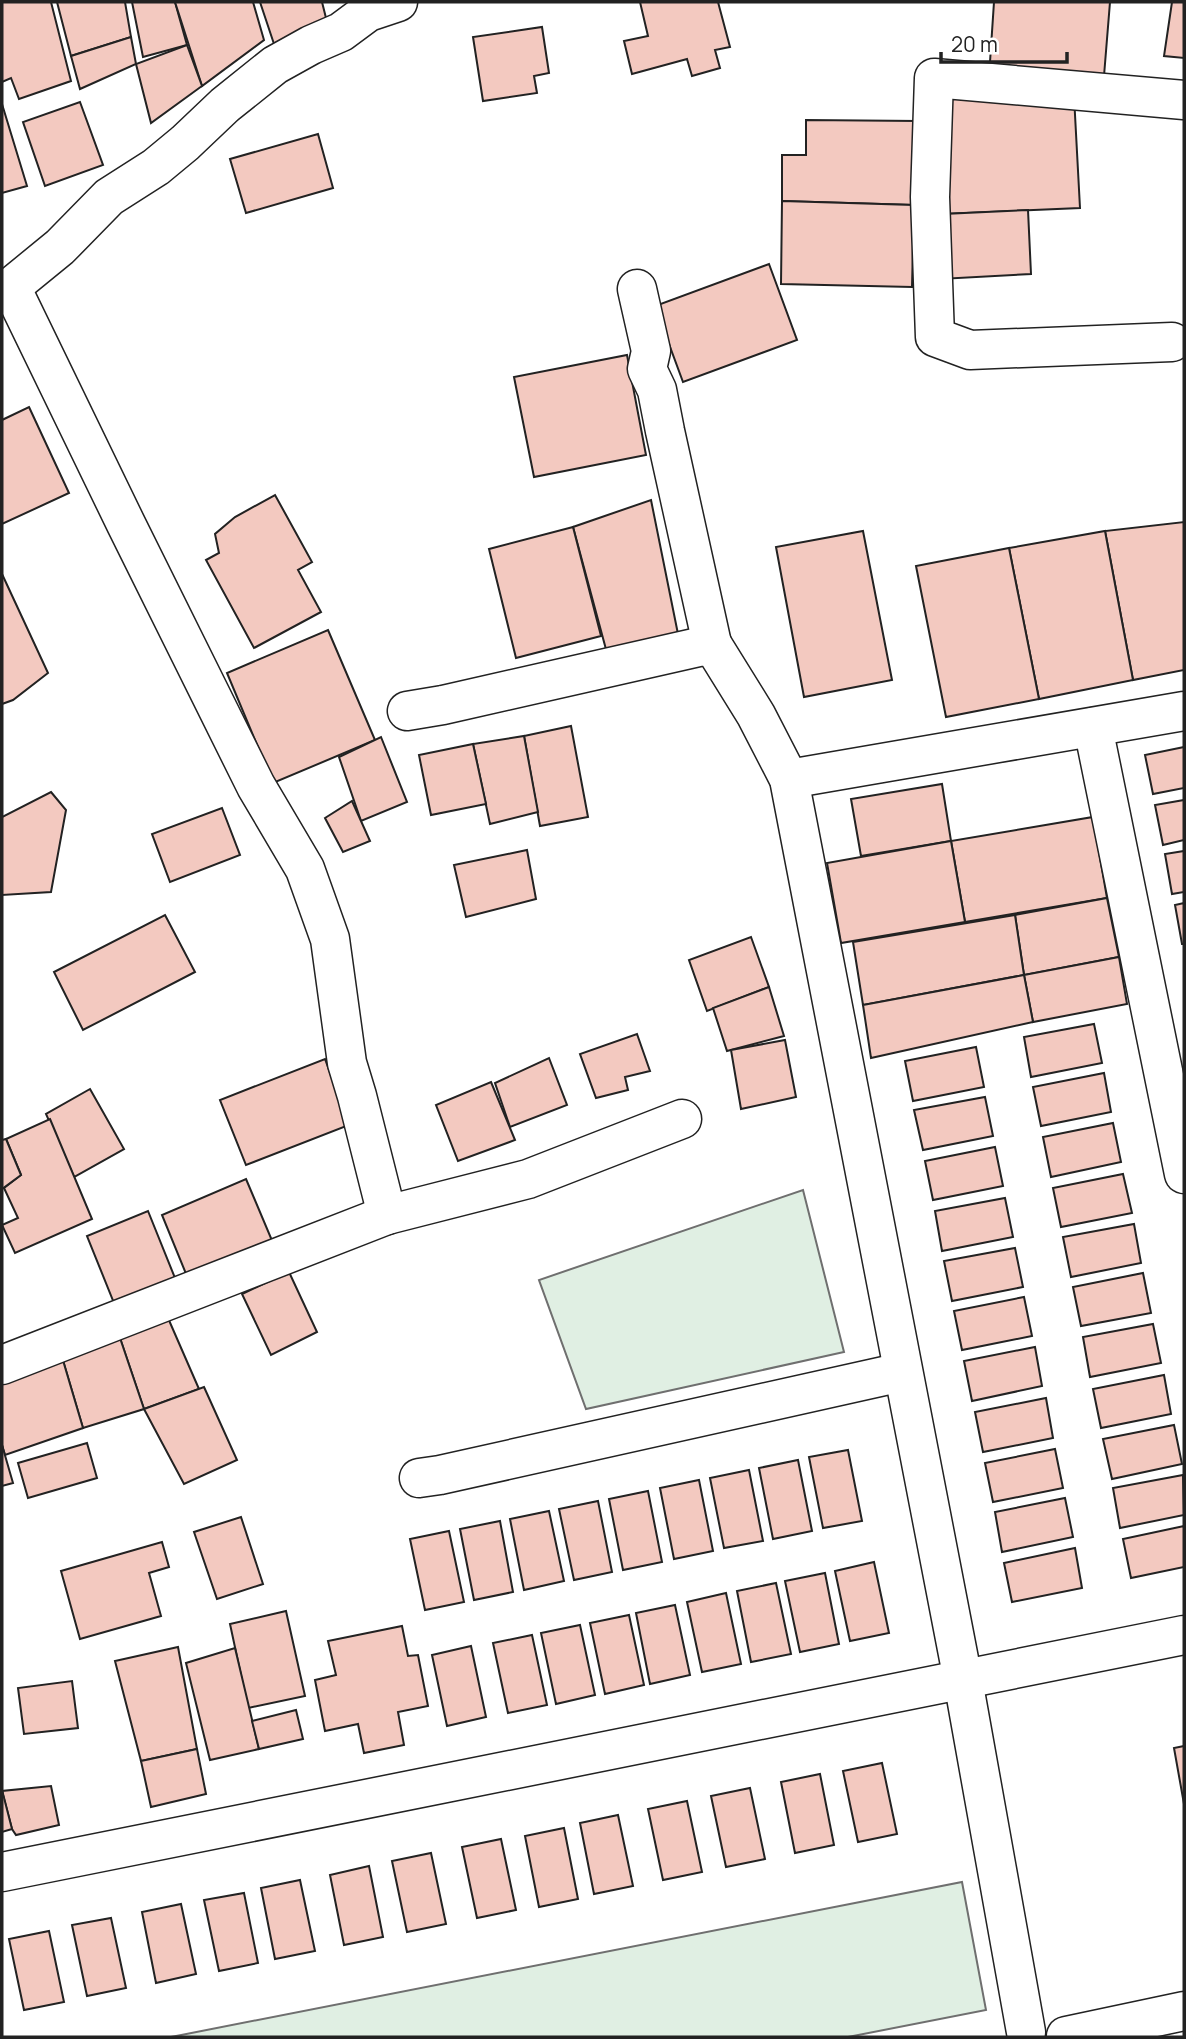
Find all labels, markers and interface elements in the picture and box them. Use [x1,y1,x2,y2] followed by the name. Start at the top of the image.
[941,21,1067,65] scale bar
[951,30,998,58] text: 20 m

